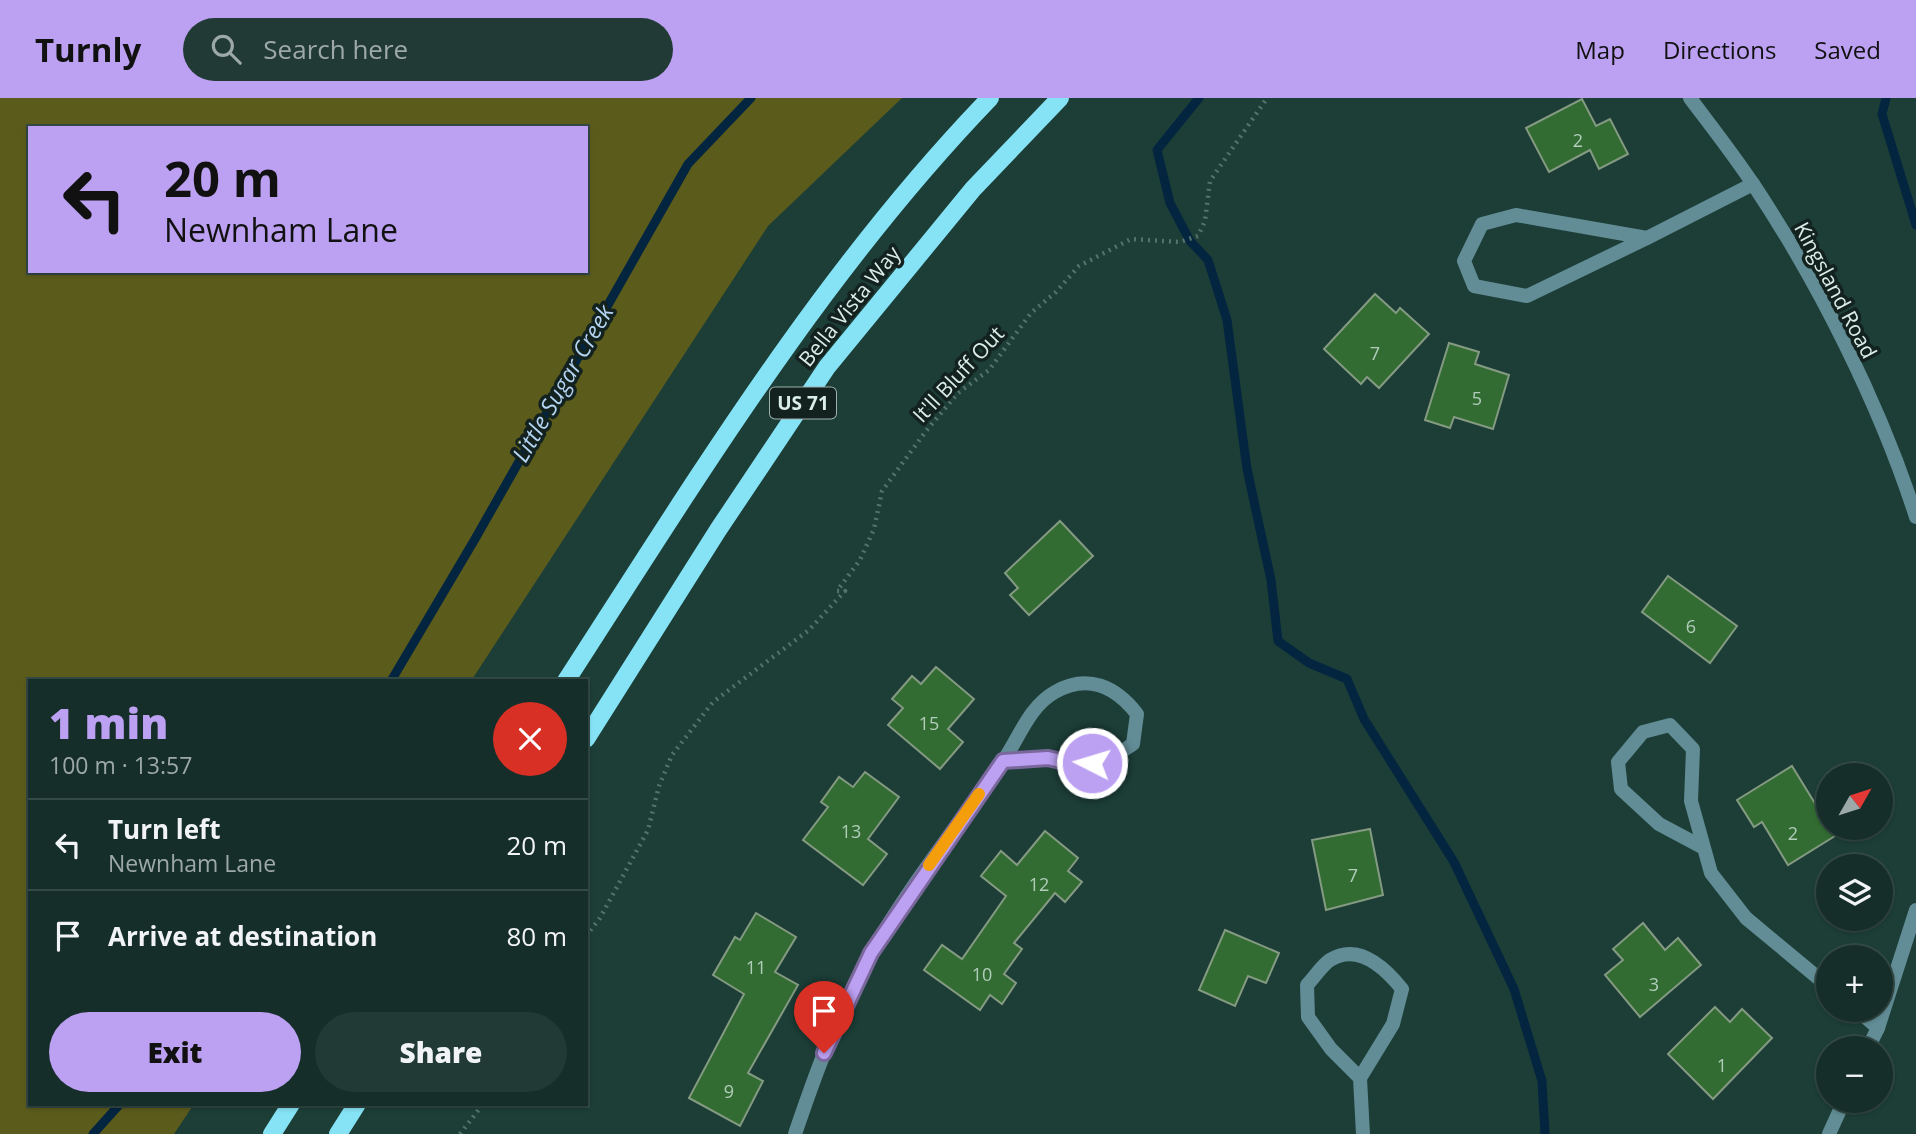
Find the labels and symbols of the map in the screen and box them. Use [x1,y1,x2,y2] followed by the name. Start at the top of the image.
[1573,128,1583,152] house number: 2
[1788,217,1884,363] street label: Kingsland Road
[792,240,906,372] street label: Bella Vista Way
[504,298,620,468] water label: Little Sugar Creek
[906,320,1010,428] street label: It'll Bluff Out
[1370,341,1380,365] house number: 7
[1472,386,1482,410] house number: 5
[770,388,836,418] road number: US 71
[1686,614,1696,638] house number: 6
[919,711,939,735] house number: 15
[1055,726,1129,800] position arrow
[1816,763,1894,840] north arrow
[841,819,861,843] house number: 13
[1788,821,1798,845] house number: 2
[1348,863,1358,887] house number: 7
[1029,872,1049,896] house number: 12
[746,955,766,979] house number: 11
[972,962,992,986] house number: 10
[1649,972,1659,996] house number: 3
[794,981,854,1053] pin
[1717,1053,1727,1077] house number: 1
[724,1079,734,1103] house number: 9

